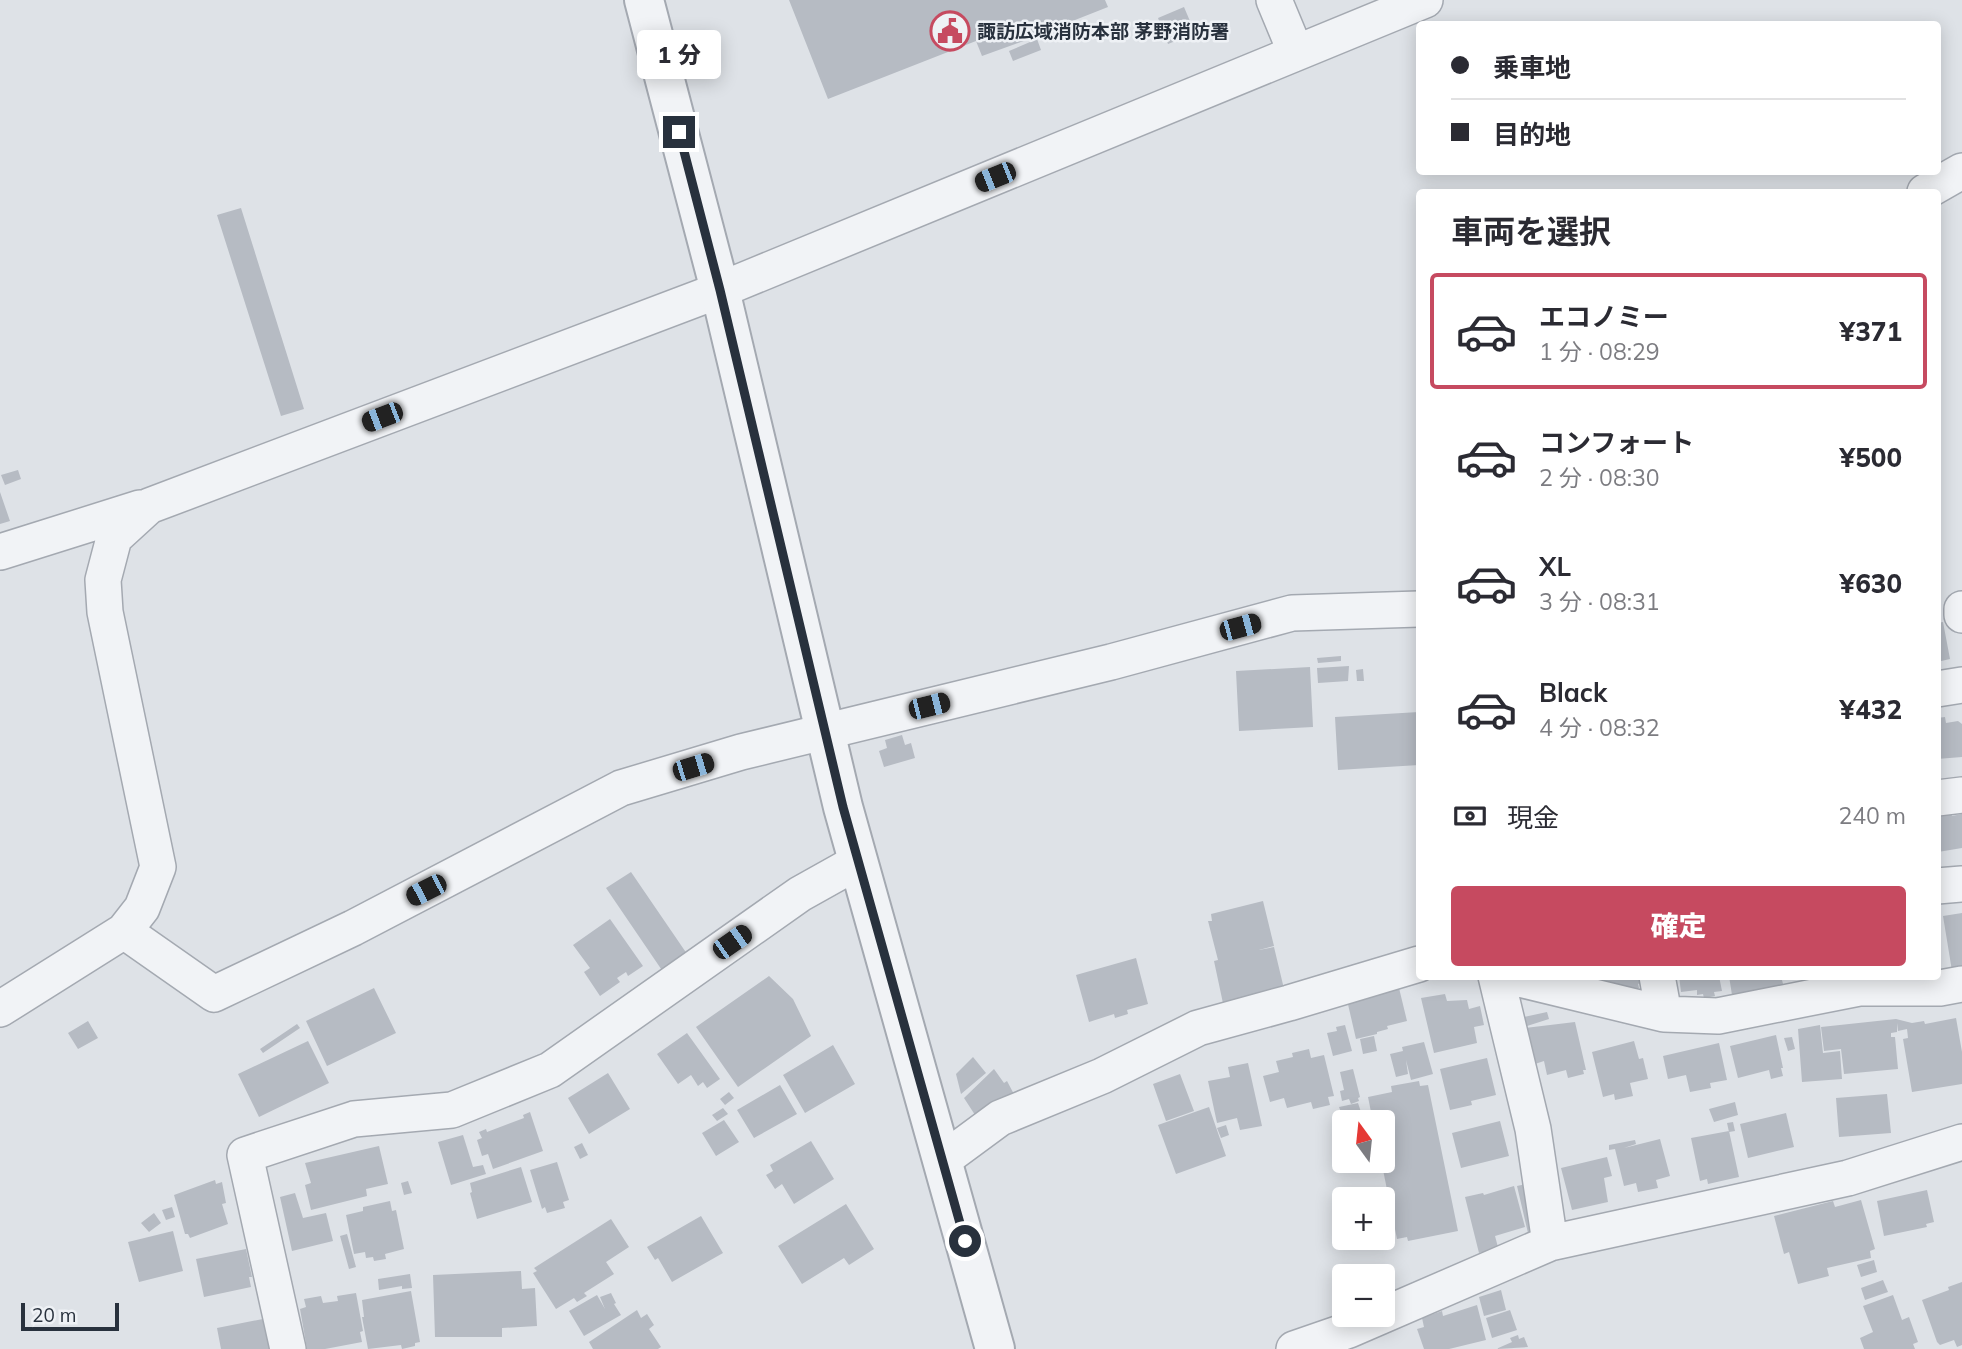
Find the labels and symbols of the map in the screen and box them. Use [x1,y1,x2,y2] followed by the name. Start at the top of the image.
[929,10,971,52] public building icon: 諏訪広域消防本部 茅野消防署
[977,19,1229,43] place label: 諏訪広域消防本部 茅野消防署
[637,31,721,80] callout: 1 分
[663,116,695,148] route end
[972,159,1019,195] car
[359,400,406,434] car
[1217,611,1264,643] car
[907,691,952,721] car
[670,751,717,783] car
[403,871,450,909] car
[709,921,756,963] car
[1332,1110,1395,1172] north arrow
[949,1225,981,1257] route start
[21,1300,119,1332] scale bar

